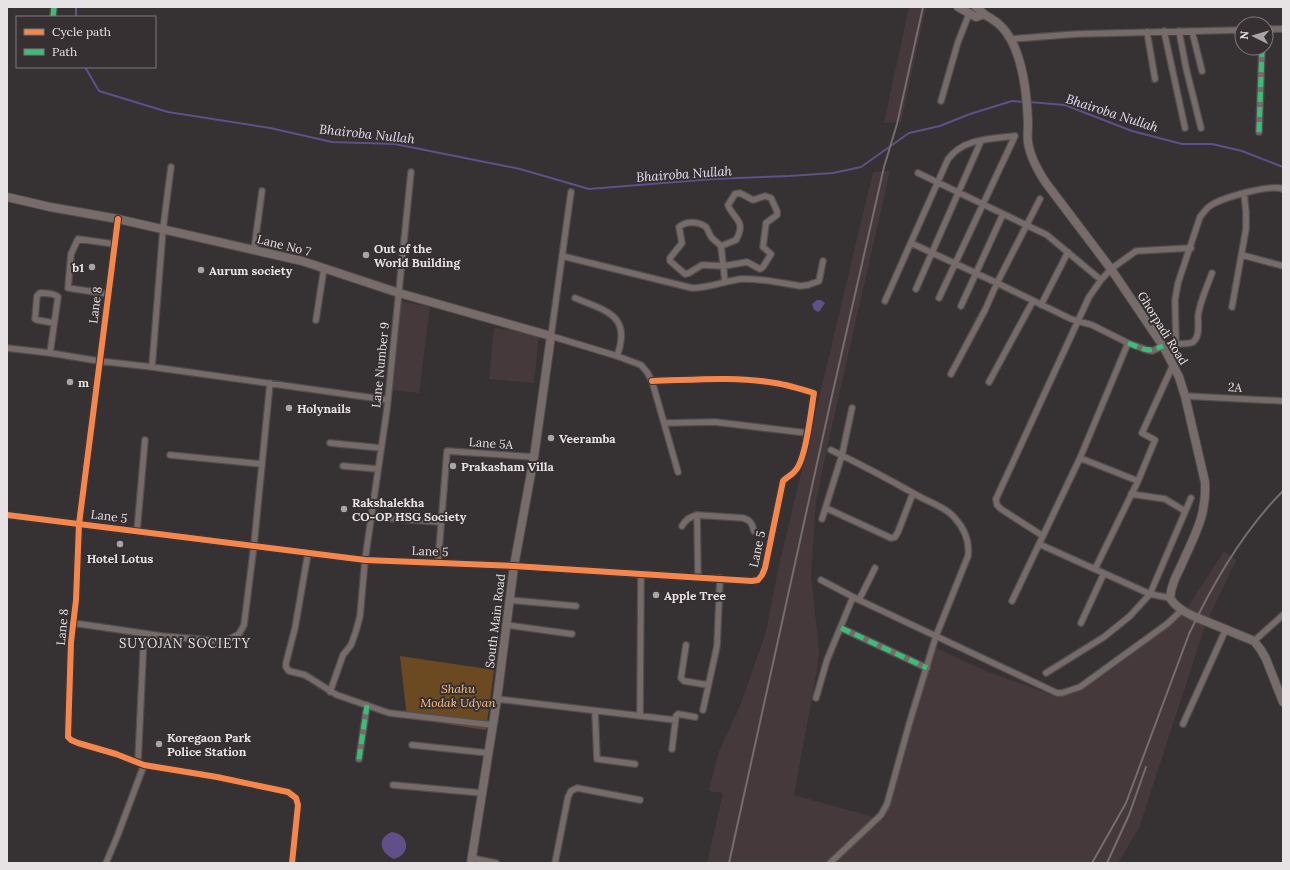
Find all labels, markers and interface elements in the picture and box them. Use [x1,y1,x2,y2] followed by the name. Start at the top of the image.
[16,16,156,68] legend
[1234,16,1274,56] north arrow
[52,24,111,39] text: Cycle path
[1237,30,1251,40] text: N
[52,44,77,59] text: Path
[1064,90,1161,136] water label: Bhairoba Nullah
[318,121,416,148] water label: Bhairoba Nullah
[635,162,733,186] water label: Bhairoba Nullah
[255,231,313,259] street label: Lane No 7
[374,241,462,270] place label: Out of the World Building
[361,250,371,260] marker: Out of the World Building
[71,260,84,275] place label: b1
[87,262,97,272] marker: b1
[209,263,293,278] place label: Aurum society
[196,265,206,275] marker: Aurum society
[85,285,105,324] street label: Lane 8
[1135,289,1191,367] street label: Ghorpadi Road
[368,321,392,409] street label: Lane Number 9
[78,375,89,390] place label: m
[65,377,75,387] marker: m
[1228,379,1243,395] street label: 2A
[297,401,351,416] place label: Holynails
[284,403,294,413] marker: Holynails
[559,431,616,446] place label: Veeramba
[546,433,556,443] marker: Veeramba
[468,434,514,452] street label: Lane 5A
[461,459,554,474] place label: Prakasham Villa
[448,461,458,471] marker: Prakasham Villa
[352,495,467,524] place label: Rakshalekha CO-OP HSG Society
[339,504,349,514] marker: Rakshalekha CO-OP HSG Society
[90,506,128,526] street label: Lane 5
[746,529,768,569] street label: Lane 5
[115,539,125,549] marker: Hotel Lotus
[411,543,449,559] street label: Lane 5
[87,551,154,566] place label: Hotel Lotus
[482,573,508,669] street label: South Main Road
[664,588,726,603] place label: Apple Tree
[651,590,661,600] marker: Apple Tree
[53,608,71,646] street label: Lane 8
[119,635,251,652] district label: SUYOJAN SOCIETY
[420,681,496,710] park label: Shahu Modak Udyan
[167,730,251,759] place label: Koregaon Park Police Station
[154,739,164,749] marker: Koregaon Park Police Station

